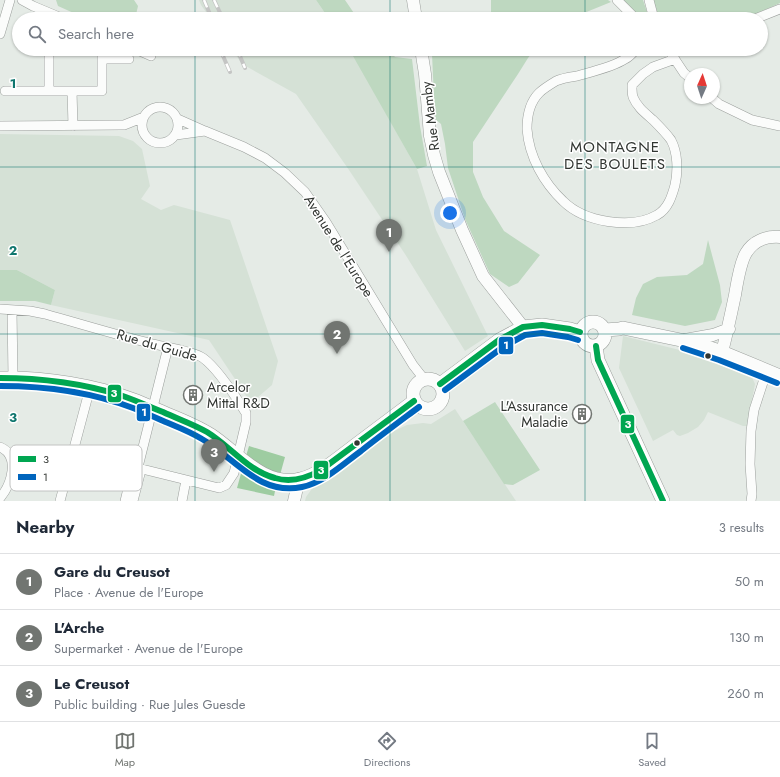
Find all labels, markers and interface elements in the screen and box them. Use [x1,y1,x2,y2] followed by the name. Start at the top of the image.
[12,12,768,56] search box
[26,23,48,45] icon: search
[58,23,134,45] text: Search here
[684,68,720,104] north arrow
[10,74,16,93] text: 1
[416,79,444,152] street label: Rue Mamby
[564,136,666,175] district label: MONTAGNE DES BOULETS
[300,191,378,301] street label: Avenue de l'Europe
[440,203,460,223] your location
[376,219,402,252] pin: 1
[9,241,17,260] text: 2
[324,321,350,354] pin: 2
[114,324,200,366] street label: Rue du Guide
[498,336,514,355] line badge: 1
[503,337,509,353] text: 1
[703,351,713,361] unlabelled marker
[207,377,270,413] place label: Arcelor Mittal R&D
[107,384,122,403] line badge: 3
[182,384,204,406] building icon: Arcelor Mittal R&D
[111,385,118,401] text: 3
[500,396,568,432] place label: L'Assurance Maladie
[136,403,151,422] line badge: 1
[571,403,593,425] building icon: L'Assurance Maladie
[141,404,147,420] text: 1
[9,408,17,427] text: 3
[620,414,635,434] line badge: 3
[625,416,632,432] text: 3
[352,438,362,448] unlabelled marker
[201,439,227,472] pin: 3
[10,445,142,491] legend
[43,451,49,467] text: 3
[313,460,329,480] line badge: 3
[318,462,325,478] text: 3
[43,469,48,485] text: 1
[16,515,74,539] text: Nearby
[719,518,764,537] text: 3 results
[54,561,170,583] text: Gare du Creusot
[26,572,32,591] text: 1
[735,572,764,591] text: 50 m
[54,583,204,602] text: Place · Avenue de l'Europe
[54,617,104,639] text: L'Arche
[25,628,33,647] text: 2
[729,628,764,647] text: 130 m
[54,639,243,658] text: Supermarket · Avenue de l'Europe
[54,673,129,695] text: Le Creusot
[25,684,33,703] text: 3
[727,684,764,703] text: 260 m
[54,695,245,714] text: Public building · Rue Jules Guesde
[114,730,136,770] tab: Map
[364,730,410,770] tab: Directions
[638,730,666,770] tab: Saved

